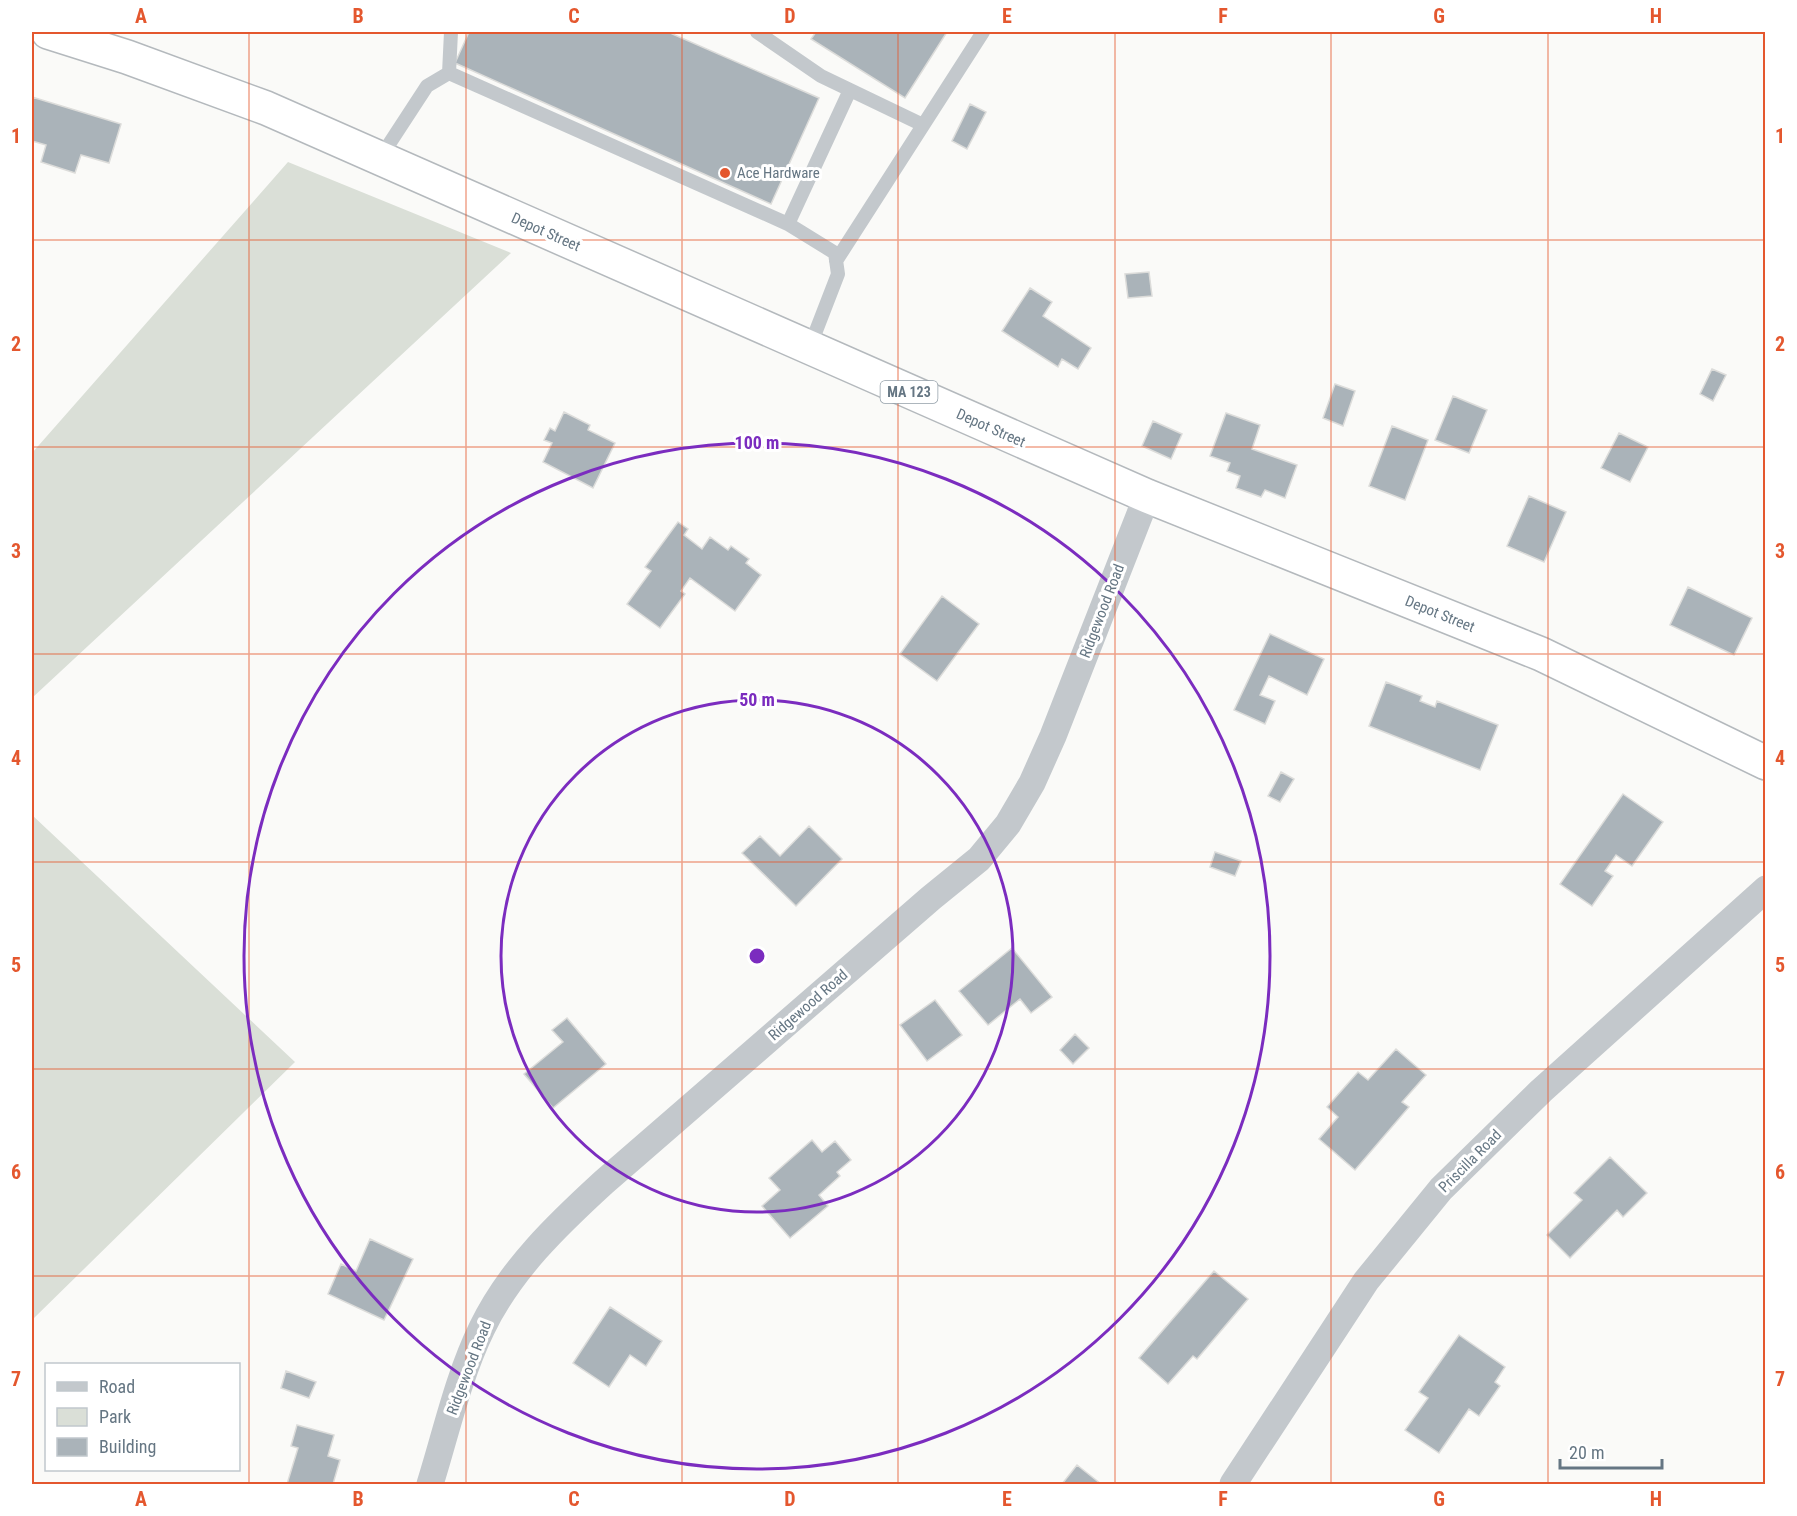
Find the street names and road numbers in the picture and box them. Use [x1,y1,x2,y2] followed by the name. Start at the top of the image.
[509,209,583,255] street label: Depot Street
[880,381,938,403] road number: MA 123
[954,405,1028,451] street label: Depot Street
[1076,562,1128,660] street label: Ridgewood Road
[1403,592,1477,636] street label: Depot Street
[765,966,851,1044] street label: Ridgewood Road
[1435,1126,1505,1196] street label: Priscilla Road
[443,1319,495,1417] street label: Ridgewood Road

